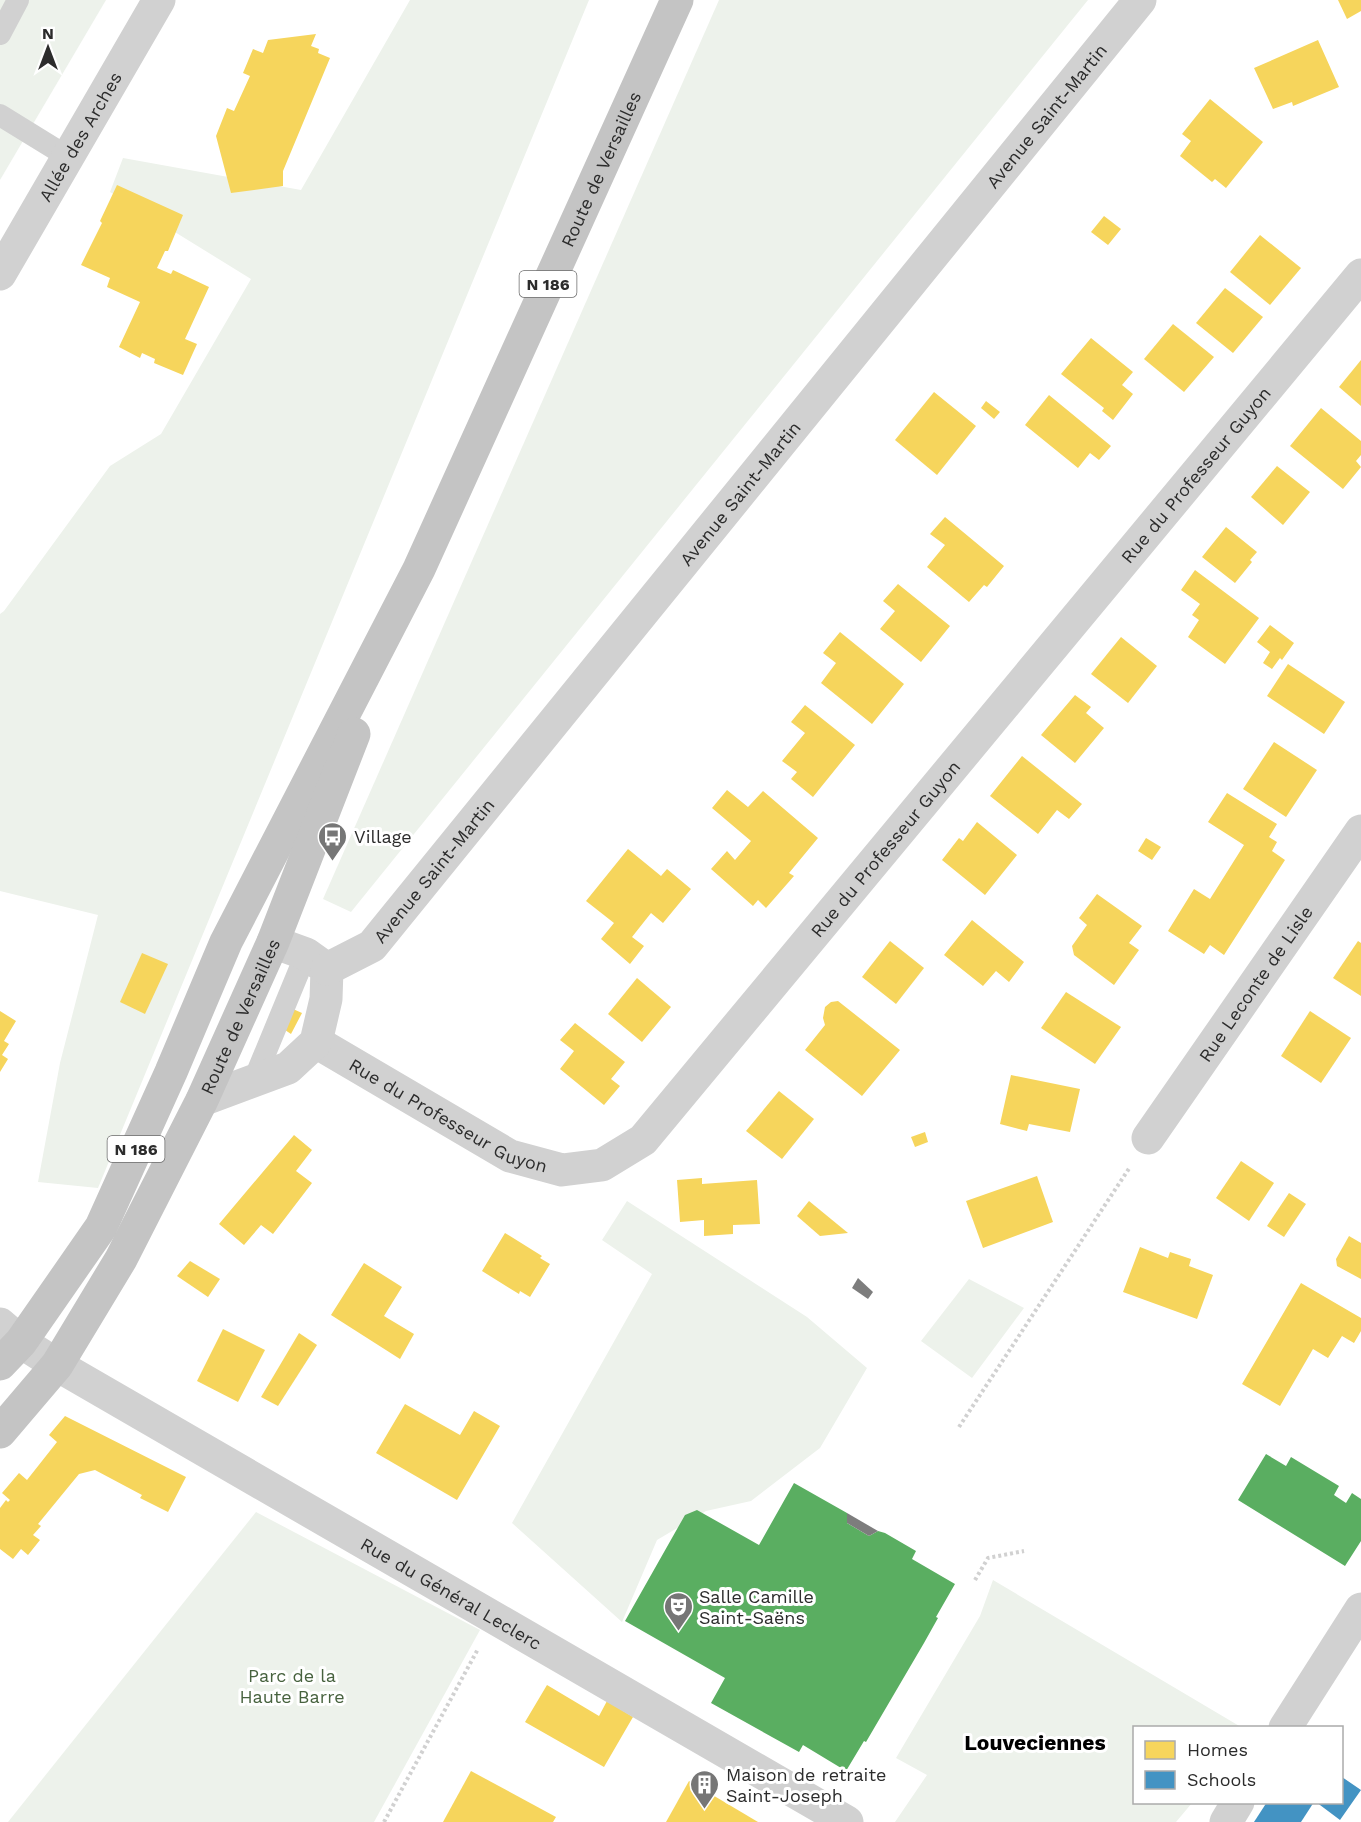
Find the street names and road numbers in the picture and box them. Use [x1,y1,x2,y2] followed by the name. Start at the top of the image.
[981,39,1111,192] street label: Avenue Saint-Martin
[34,68,126,205] street label: Allée des Arches
[556,88,645,250] street label: Route de Versailles
[520,271,576,297] road number: N 186
[1116,382,1275,567] street label: Rue du Professeur Guyon
[675,417,804,569] street label: Avenue Saint-Martin
[806,756,964,941] street label: Rue du Professeur Guyon
[369,794,498,947] street label: Avenue Saint-Martin
[1194,902,1317,1066] street label: Rue Leconte de Lisle
[196,935,284,1097] street label: Route de Versailles
[346,1053,550,1176] street label: Rue du Professeur Guyon
[108,1136,164,1162] road number: N 186
[357,1533,546,1654] street label: Rue du Général Leclerc

